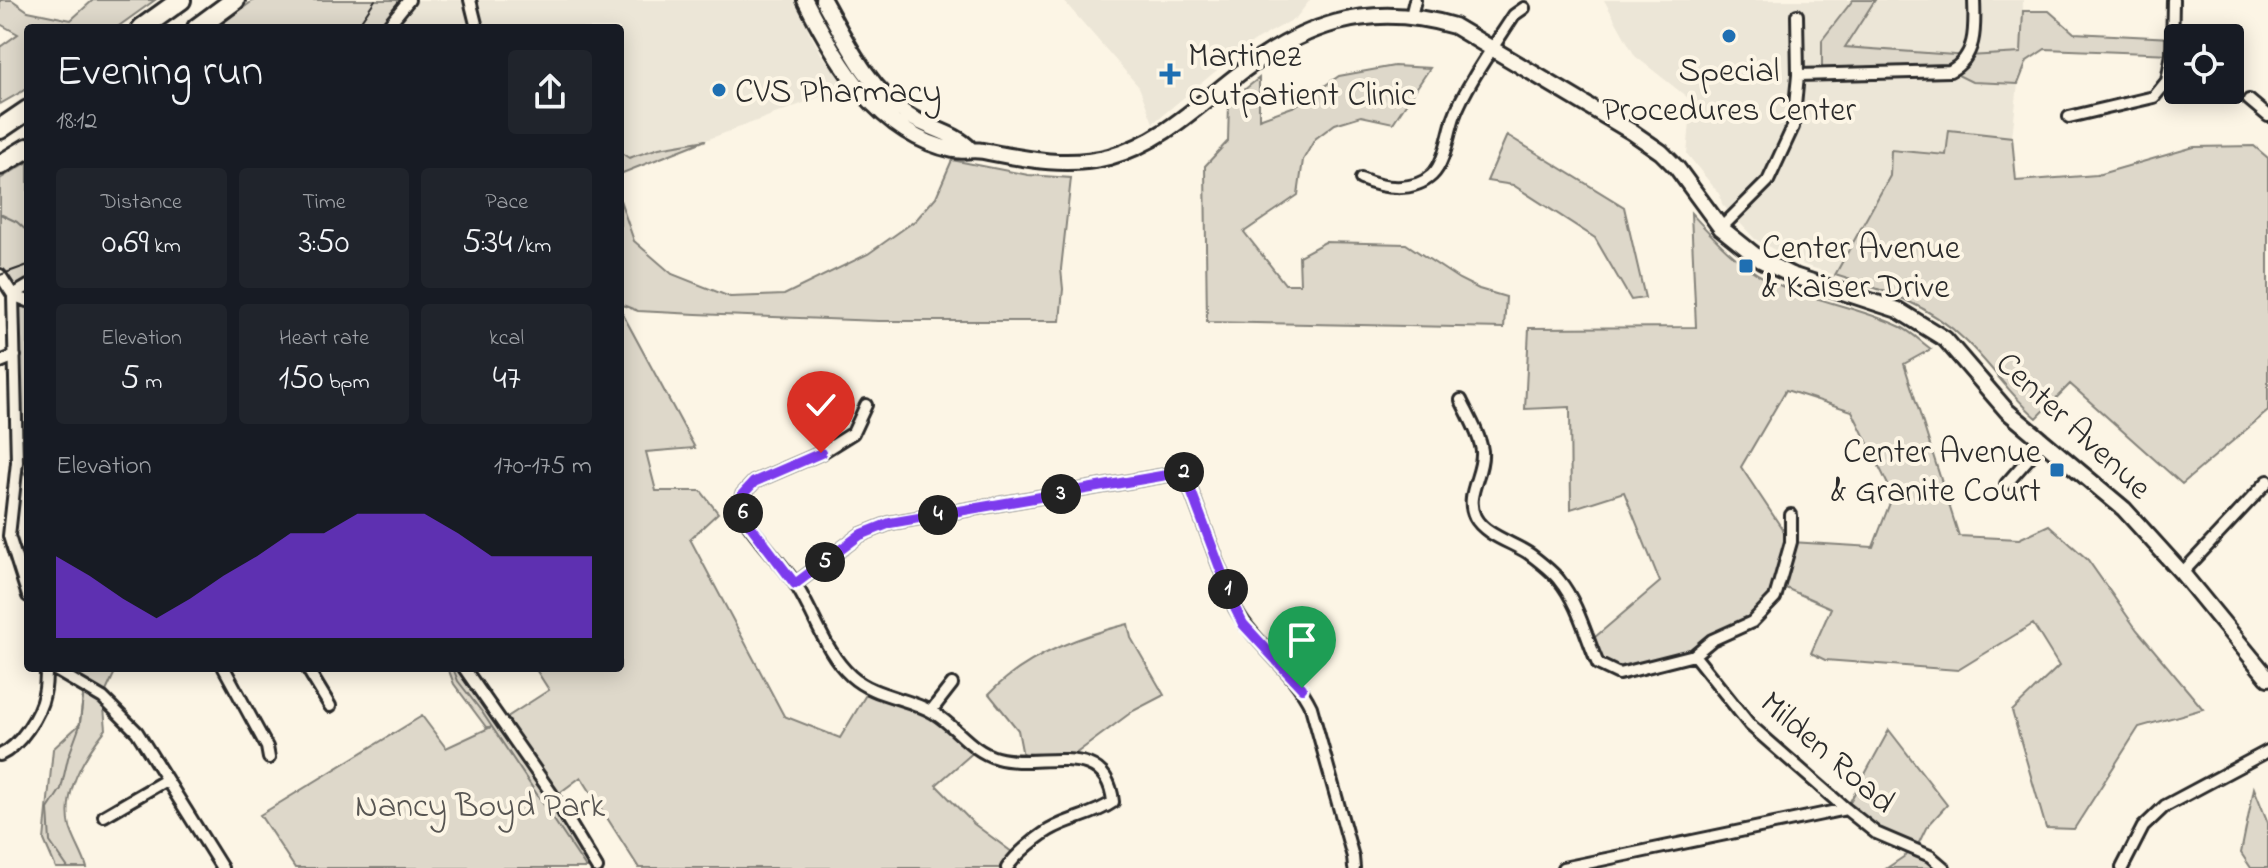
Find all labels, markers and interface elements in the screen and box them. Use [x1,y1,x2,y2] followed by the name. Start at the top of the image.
[2164,24,2244,104] map controls
[2164,24,2244,104] button: locate
[1720,27,1738,45] marker: Special Procedures Center
[1188,33,1417,122] place label: Martinez Outpatient Clinic
[56,41,263,105] text: Evening run
[1602,48,1856,137] place label: Special Procedures Center
[508,50,592,134] button: share
[1159,63,1181,85] marker: Martinez Outpatient Clinic
[735,69,941,119] place label: CVS Pharmacy
[710,81,728,99] marker: CVS Pharmacy
[56,103,97,141] text: 18:12
[101,187,182,219] text: Distance
[302,187,346,219] text: Time
[485,187,528,219] text: Pace
[102,219,149,269] text: 0.69
[298,219,350,269] text: 3:50
[462,219,512,269] text: 5:34
[1762,225,1961,314] place label: Center Avenue & Kaiser Drive
[149,231,181,263] text: km
[512,231,551,263] text: /km
[1737,257,1755,275] marker: Center Avenue & Kaiser Drive
[101,323,182,355] text: Elevation
[279,323,369,355] text: Heart rate
[489,323,524,355] text: kcal
[1983,341,2162,513] street label: Center Avenue
[120,355,140,405] text: 5
[278,355,323,405] text: 150
[493,355,521,405] text: 47
[140,367,162,399] text: m
[323,367,370,399] text: bpm
[787,371,855,453] pin
[799,383,843,427] icon: check
[1831,429,2042,518] place label: Center Avenue & Granite Court
[56,448,152,486] text: Elevation
[494,448,592,486] text: 170–175 m
[1164,452,1204,492] pin: 2
[1179,456,1189,488] text: 2
[2048,461,2066,479] marker: Center Avenue & Granite Court
[1041,474,1081,514] pin: 3
[1056,478,1066,510] text: 3
[723,493,763,533] pin: 6
[918,495,958,535] pin: 4
[738,497,748,529] text: 6
[933,499,943,531] text: 4
[805,542,845,582] pin: 5
[819,546,831,578] text: 5
[1208,569,1248,609] pin: 1
[1225,573,1232,605] text: 1
[1268,606,1336,688] pin
[1280,618,1324,662] icon: arrive
[1747,681,1905,827] street label: Milden Road
[355,783,605,833] park label: Nancy Boyd Park

